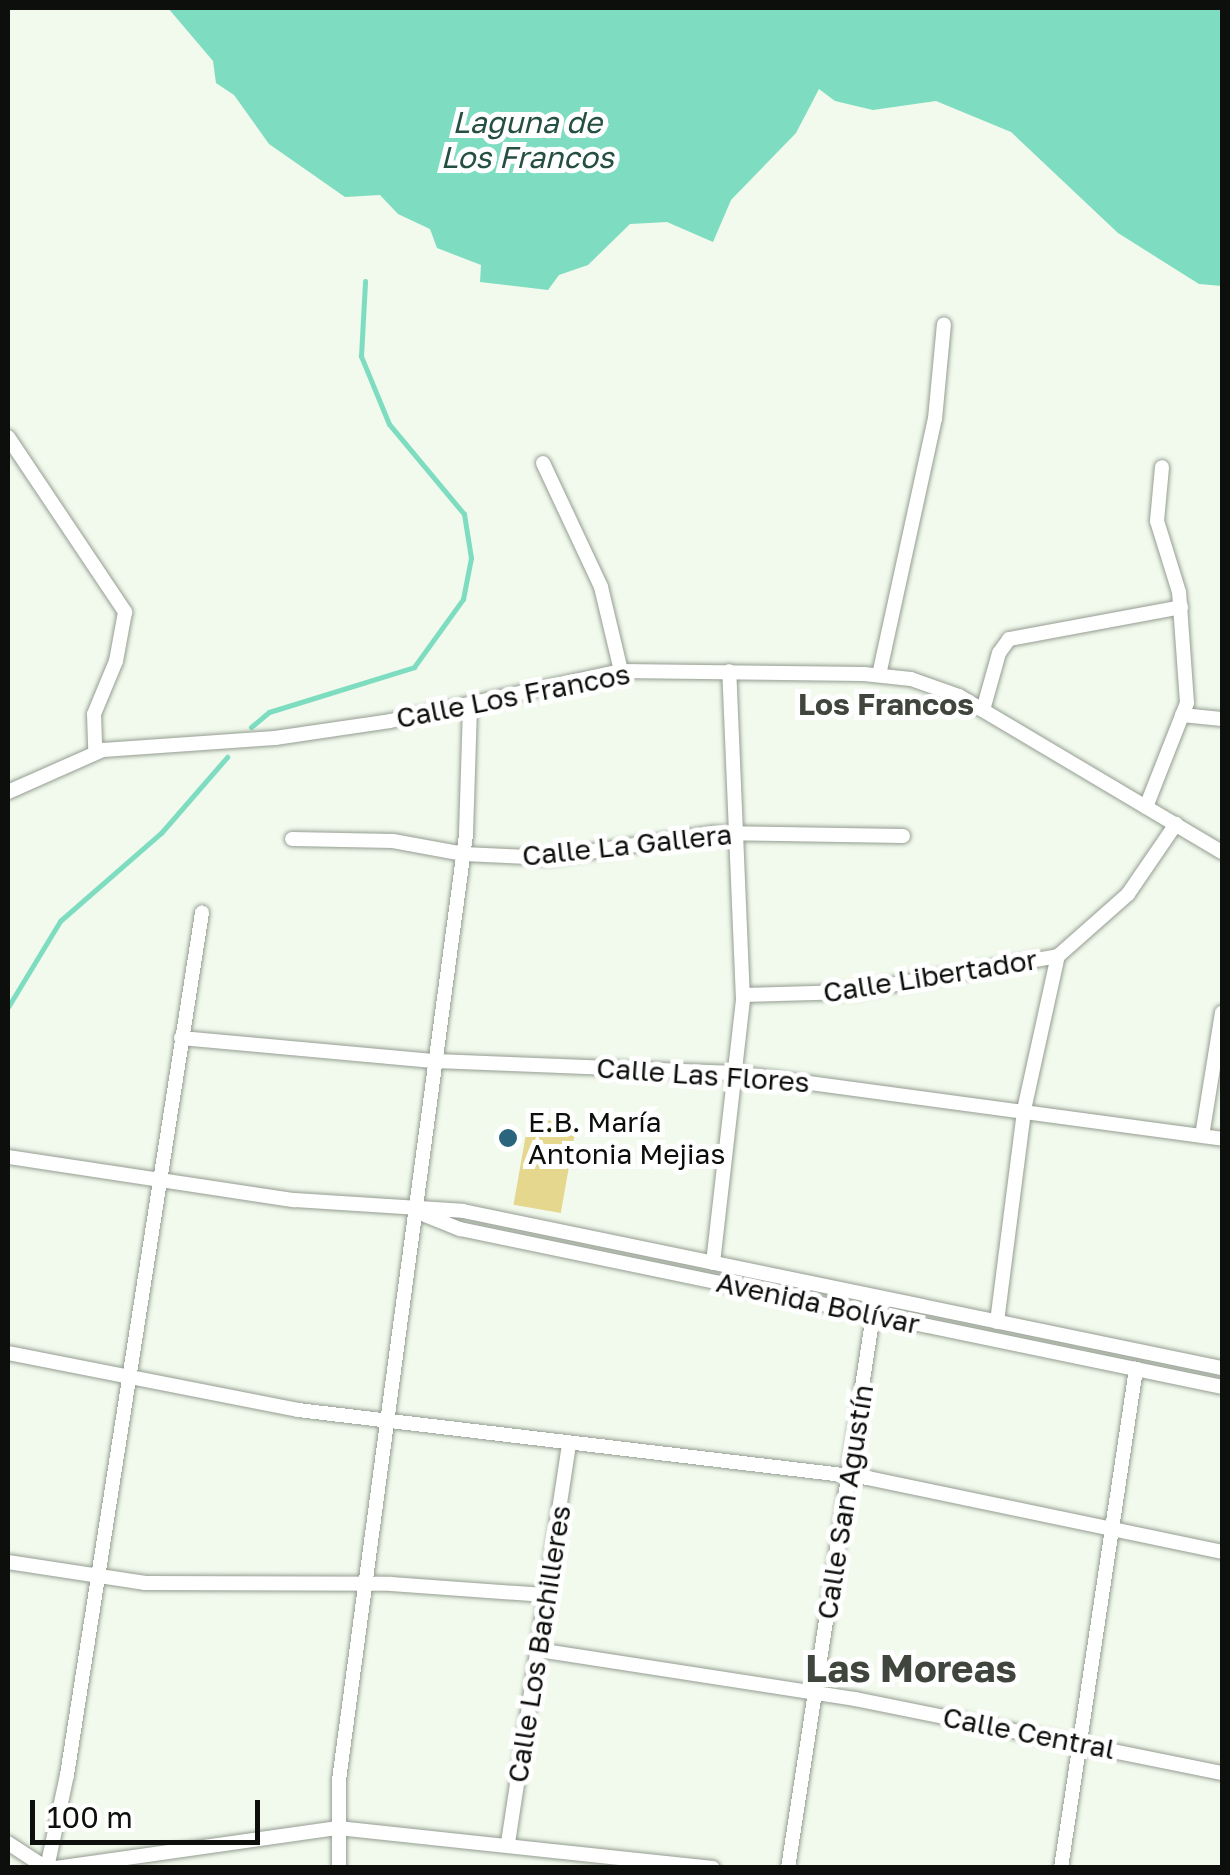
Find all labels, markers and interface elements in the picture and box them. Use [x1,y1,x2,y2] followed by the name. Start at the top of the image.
[440,104,614,174] water label: Laguna de Los Francos
[393,657,633,735] street label: Calle Los Francos
[798,686,974,722] district label: Los Francos
[520,817,734,873] street label: Calle La Gallera
[821,943,1039,1009] street label: Calle Libertador
[595,1051,811,1099] street label: Calle Las Flores
[528,1105,725,1171] place label: E.B. María Antonia Mejias
[497,1127,519,1149] marker: E.B. María Antonia Mejias
[713,1265,923,1341] street label: Avenida Bolívar
[810,1382,880,1622] street label: Calle San Agustín
[500,1503,578,1785] street label: Calle Los Bachilleres
[805,1645,1017,1691] district label: Las Moreas
[940,1700,1118,1766] street label: Calle Central
[35,1780,265,1842] scale bar
[47,1799,133,1835] text: 100 m

